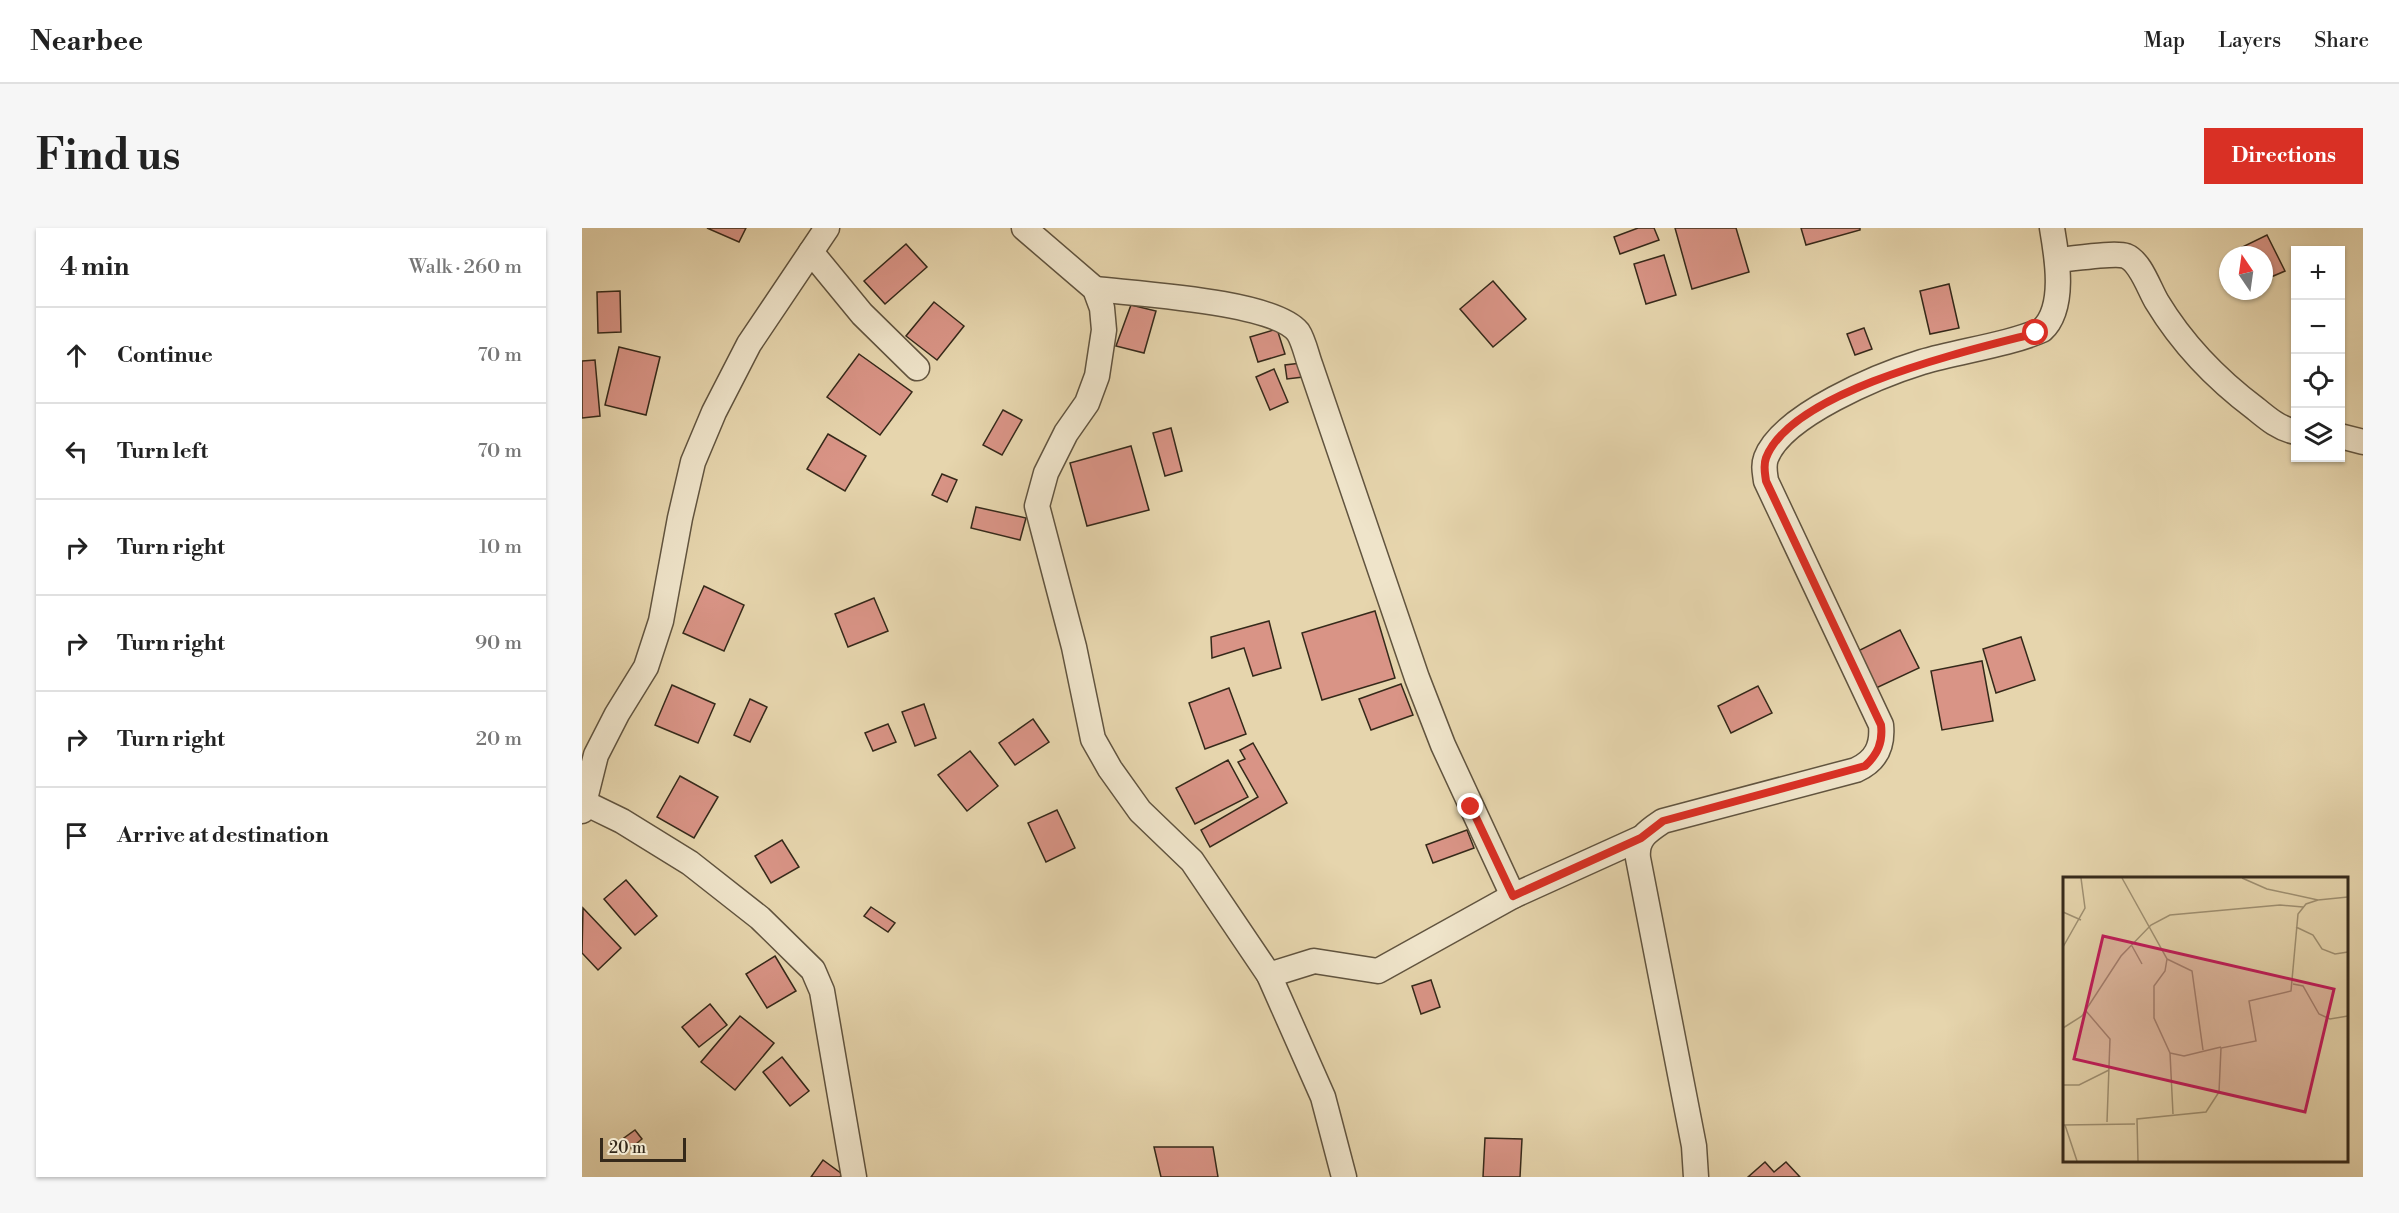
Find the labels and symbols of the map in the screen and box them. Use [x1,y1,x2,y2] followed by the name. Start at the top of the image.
[2219,246,2273,300] north arrow
[2022,319,2048,345] route start
[1457,793,1483,819] route end
[2063,877,2348,1162] inset map
[600,1135,686,1162] scale bar

